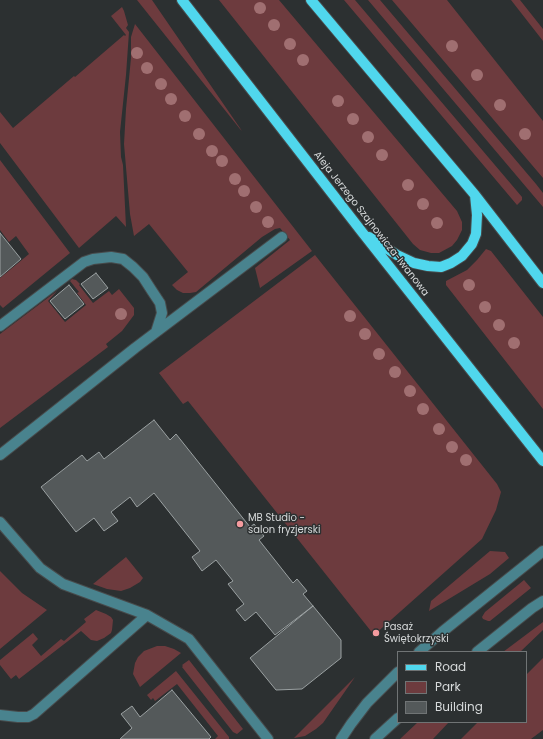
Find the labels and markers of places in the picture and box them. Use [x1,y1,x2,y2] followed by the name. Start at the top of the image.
[248,512,320,536] place label: MB Studio - salon fryzjerski
[235,519,245,529] marker: MB Studio - salon fryzjerski
[384,621,449,644] place label: Pasaż Świętokrzyski
[371,628,381,638] marker: Pasaż Świętokrzyski

